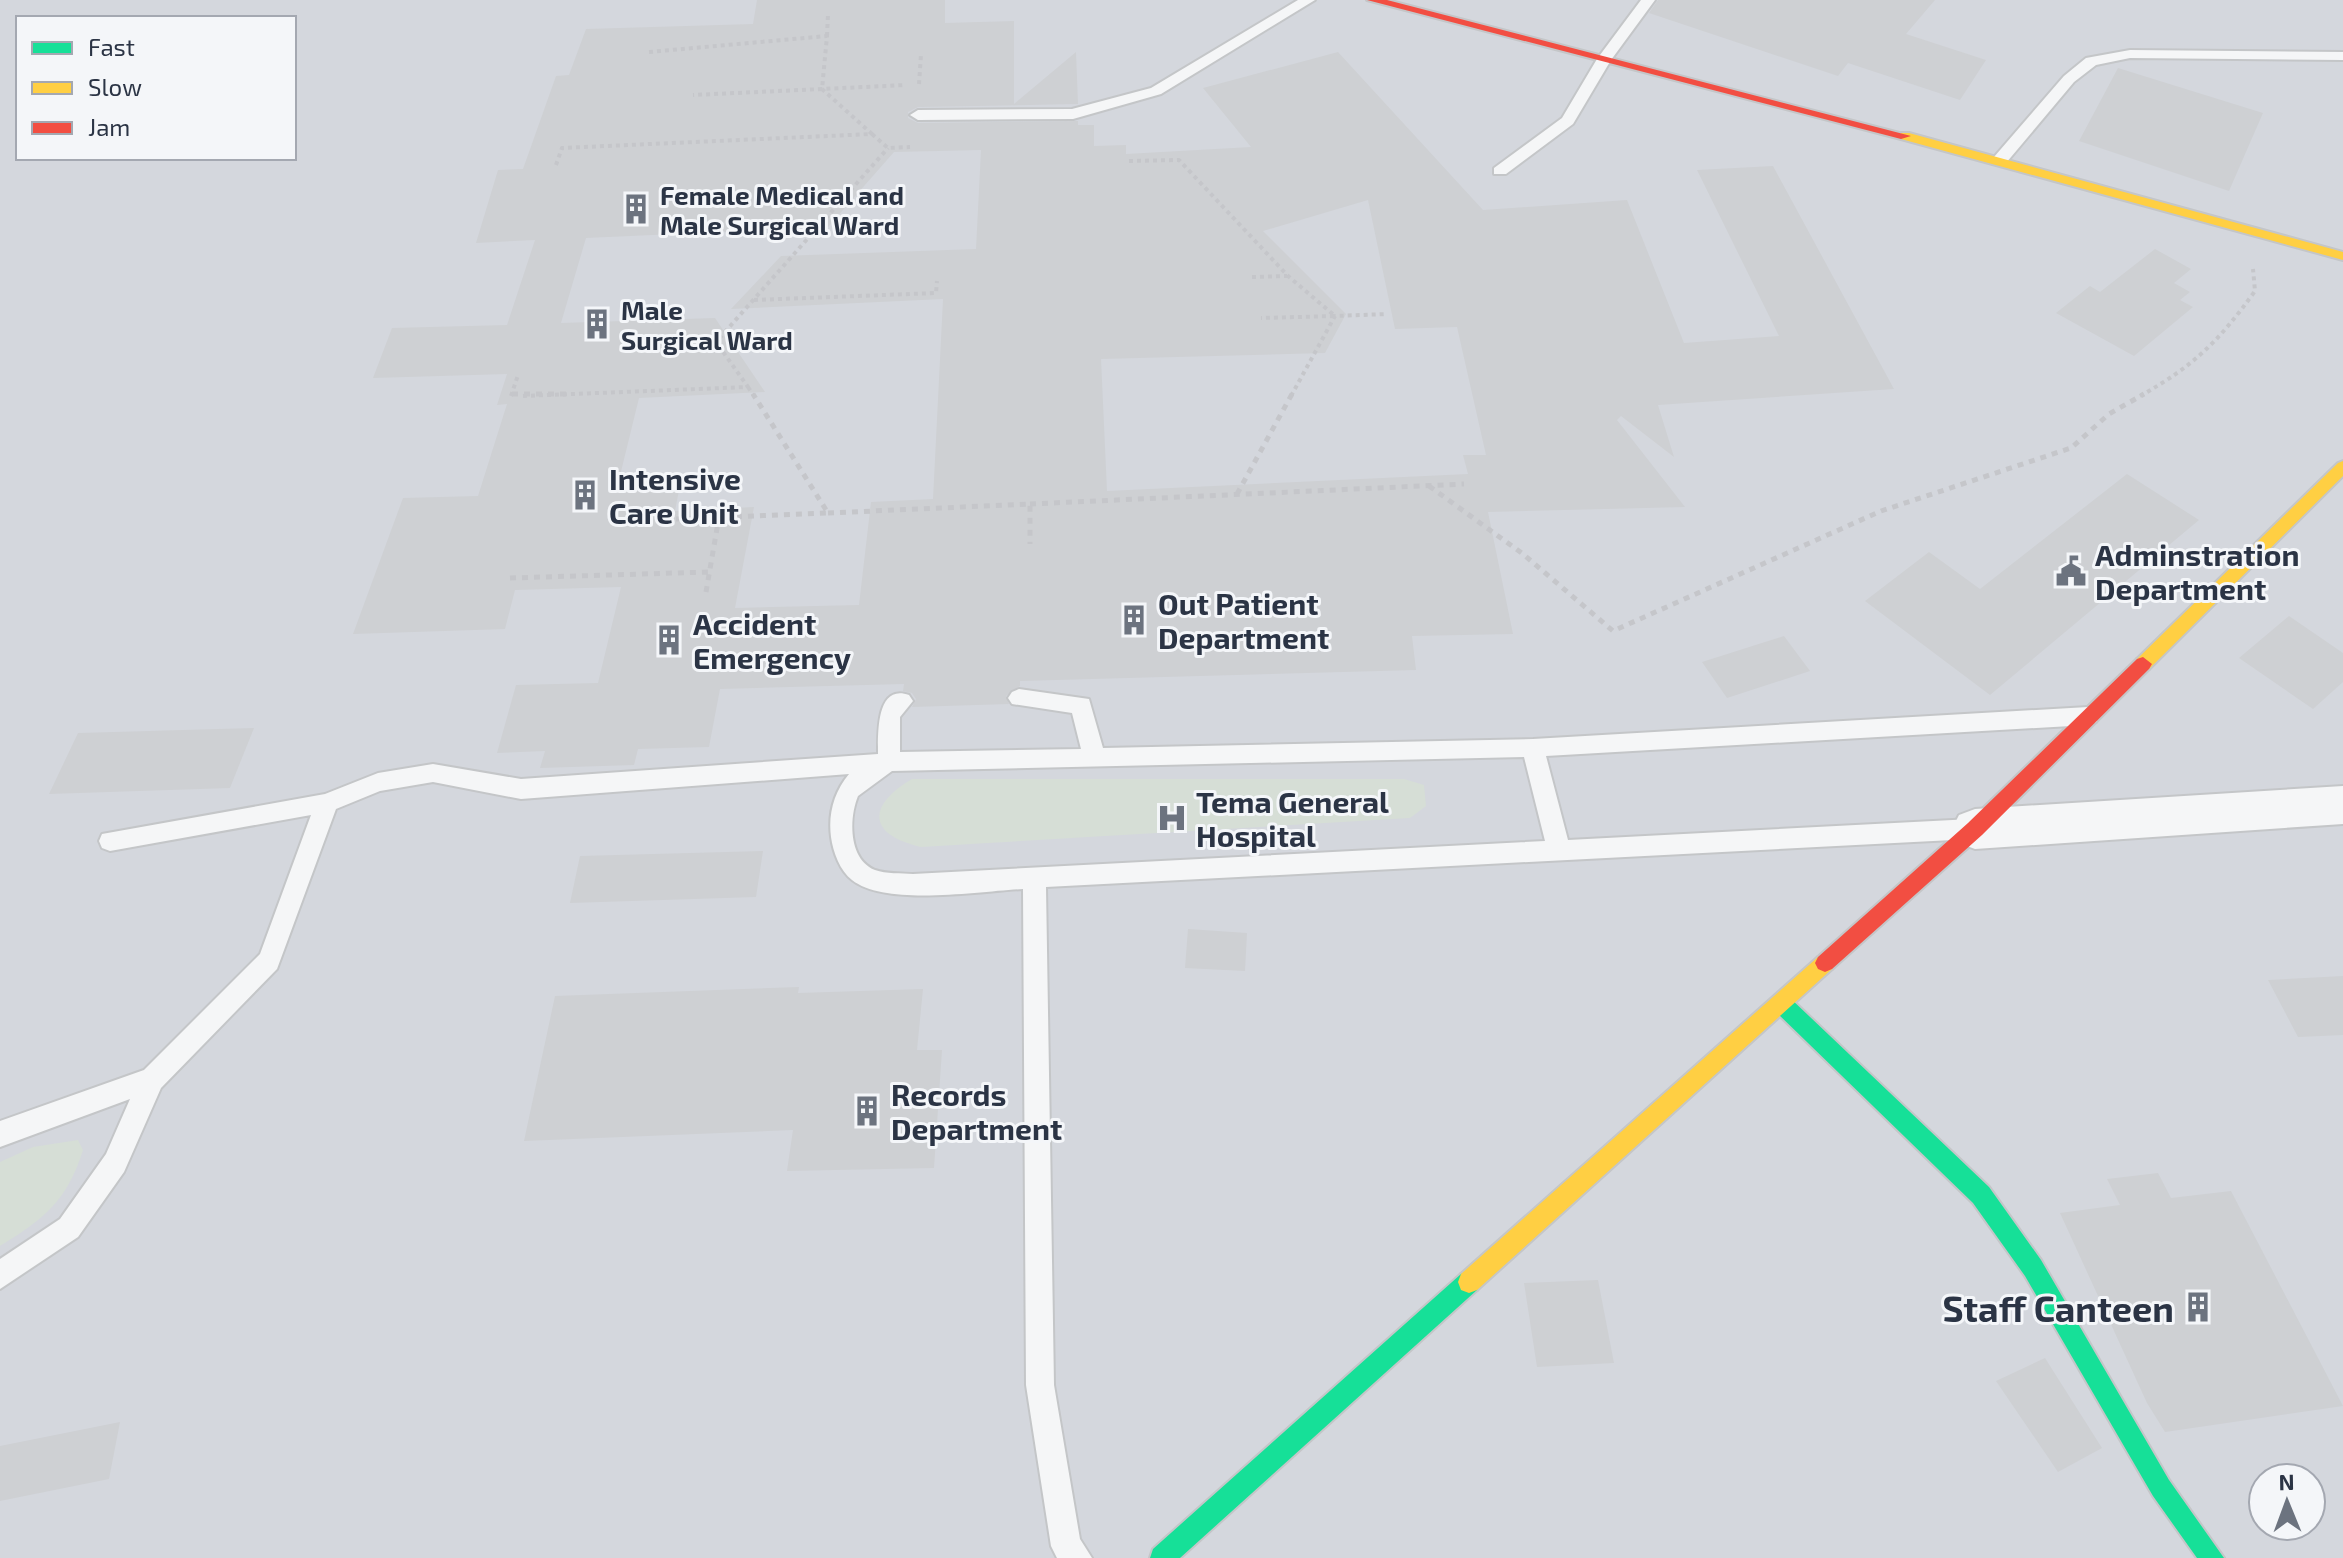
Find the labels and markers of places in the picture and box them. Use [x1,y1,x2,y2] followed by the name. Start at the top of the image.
[660,179,904,240] place label: Female Medical and Male Surgical Ward
[619,192,653,226] building icon: Female Medical and Male Surgical Ward
[621,294,793,355] place label: Male Surgical Ward
[580,307,614,341] building icon: Male Surgical Ward
[609,460,741,530] place label: Intensive Care Unit
[568,478,602,512] building icon: Intensive Care Unit
[2095,536,2300,606] place label: Adminstration Department
[2054,554,2088,588] public building icon: Adminstration Department
[1158,585,1329,655] place label: Out Patient Department
[1117,603,1151,637] building icon: Out Patient Department
[693,605,851,676] place label: Accident Emergency
[652,623,686,657] building icon: Accident Emergency
[1196,783,1389,853] place label: Tema General Hospital
[1155,801,1189,835] hospital icon: Tema General Hospital
[891,1076,1062,1146] place label: Records Department
[850,1094,884,1128] building icon: Records Department
[1942,1286,2174,1329] place label: Staff Canteen
[2181,1290,2215,1324] building icon: Staff Canteen

